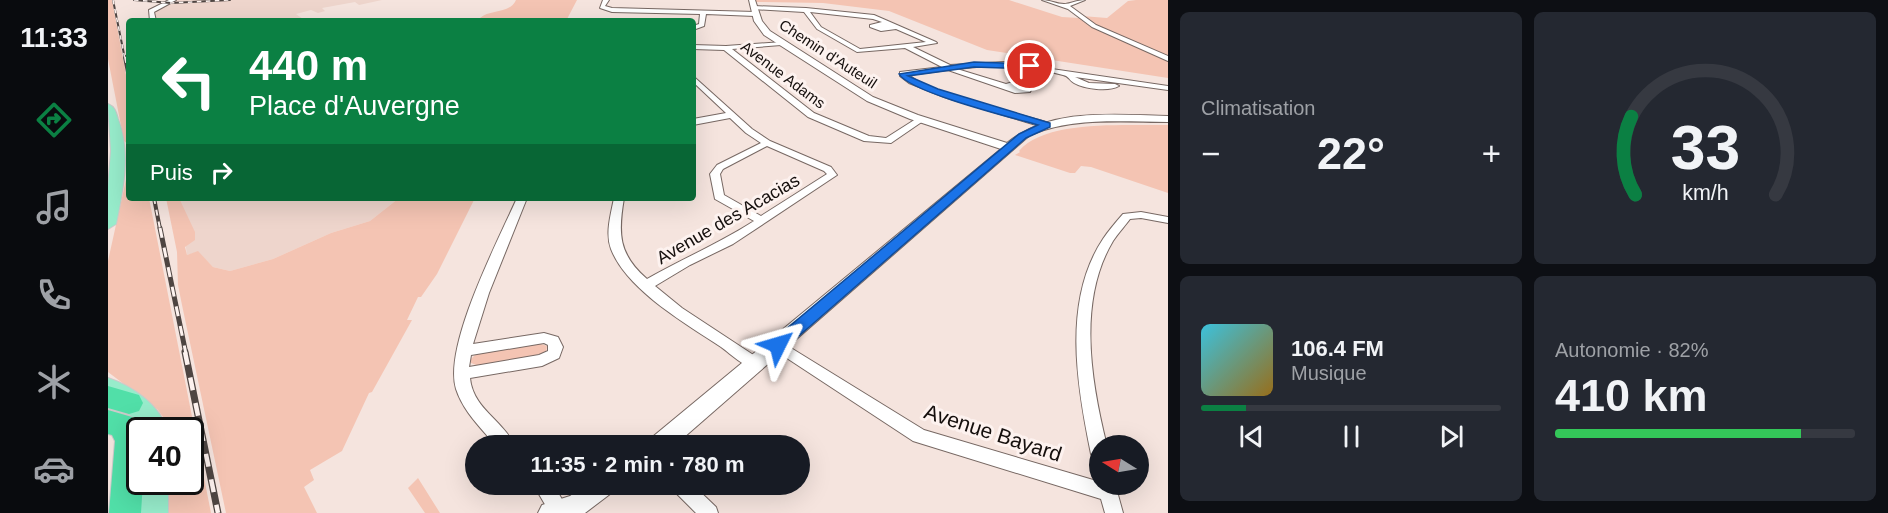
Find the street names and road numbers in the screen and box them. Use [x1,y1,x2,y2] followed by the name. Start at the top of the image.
[776,16,880,91] street label: Chemin d'Auteuil
[738,38,829,112] street label: Avenue Adams
[653,170,803,268] street label: Avenue des Acacias
[921,399,1065,466] street label: Avenue Bayard

